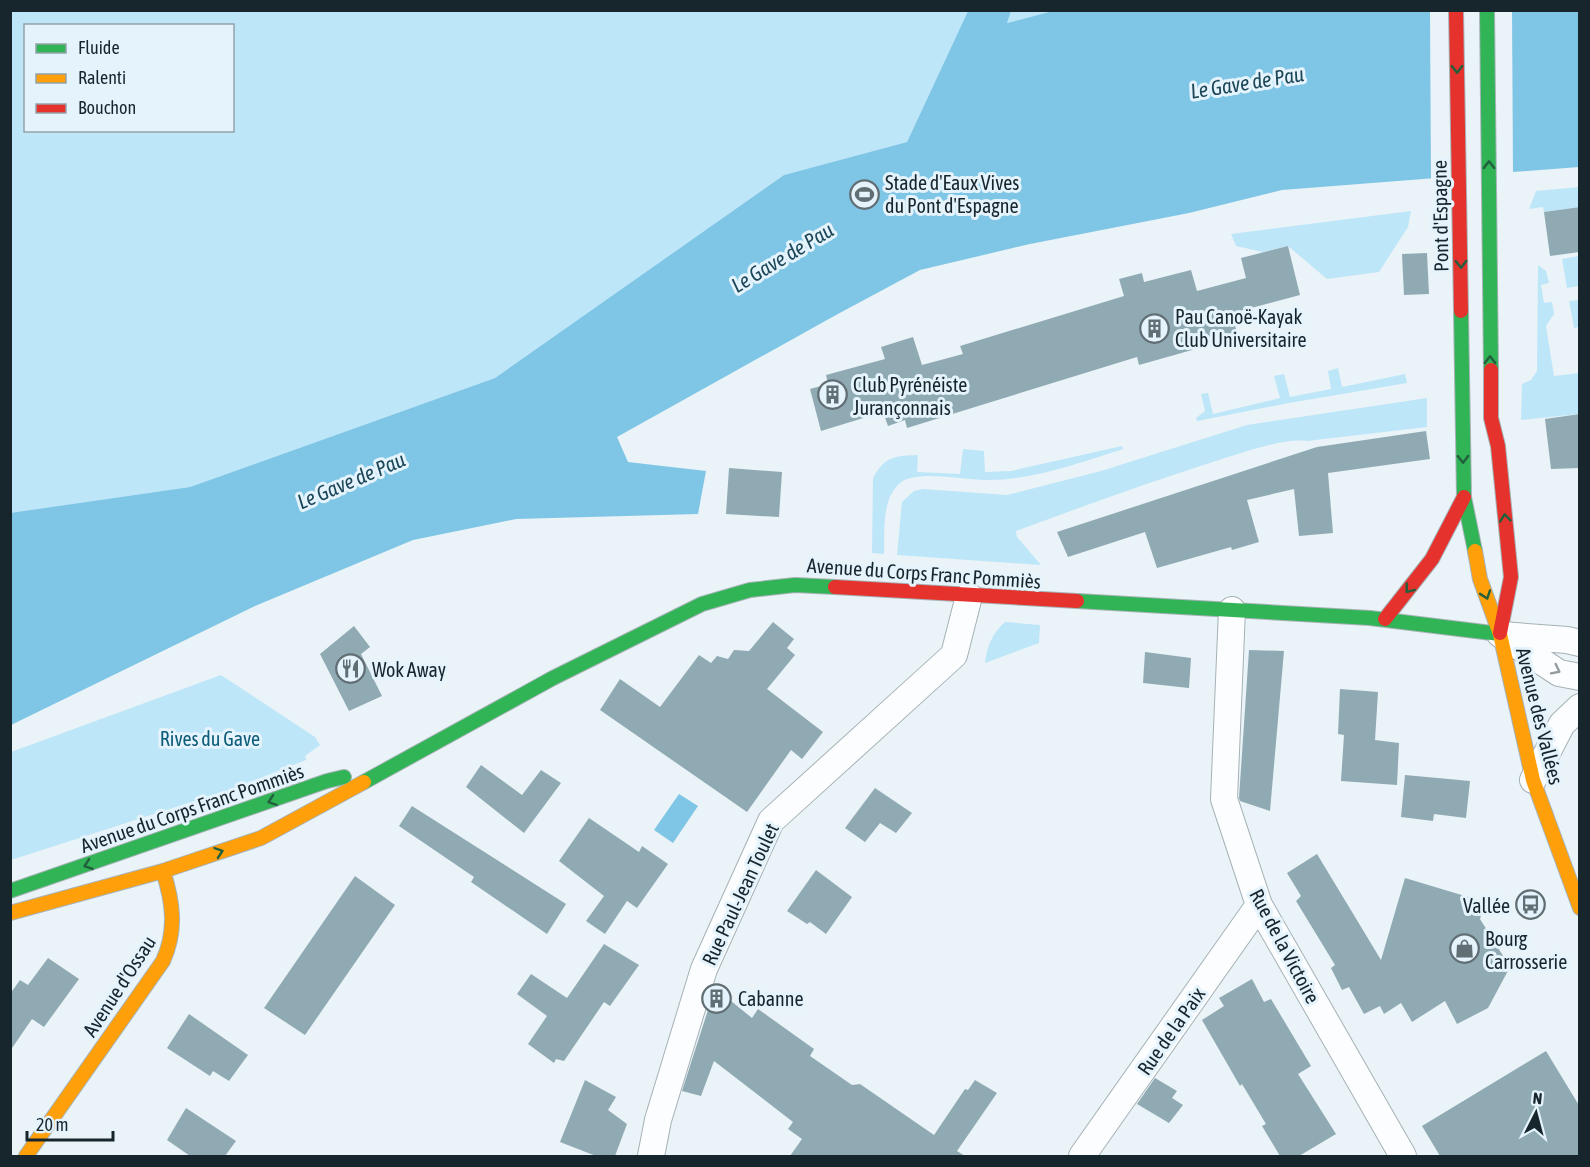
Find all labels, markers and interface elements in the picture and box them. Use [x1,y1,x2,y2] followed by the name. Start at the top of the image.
[24,24,234,132] legend
[78,37,120,58] text: Fluide
[1189,61,1305,103] water label: Le Gave de Pau
[1451,64,1464,73] one-way arrow
[78,67,126,88] text: Ralenti
[78,97,136,118] text: Bouchon
[1428,160,1452,272] street label: Pont d'Espagne
[1483,160,1495,169] one-way arrow
[885,171,1019,217] place label: Stade d'Eaux Vives du Pont d'Espagne
[848,178,880,210] sports icon: Stade d'Eaux Vives du Pont d'Espagne
[727,217,837,297] water label: Le Gave de Pau
[1454,259,1467,268] one-way arrow
[1175,305,1307,351] place label: Pau Canoë-Kayak Club Universitaire
[1138,312,1170,344] building icon: Pau Canoë-Kayak Club Universitaire
[1484,355,1496,364] one-way arrow
[853,373,967,419] place label: Club Pyrénéiste Jurançonnais
[816,379,848,411] building icon: Club Pyrénéiste Jurançonnais
[294,447,408,513] water label: Le Gave de Pau
[1457,455,1470,464] one-way arrow
[1499,514,1512,523] one-way arrow
[806,553,1042,593] street label: Avenue du Corps Franc Pommiès
[1405,582,1416,593] one-way arrow
[1478,589,1491,600] one-way arrow
[1512,645,1568,787] street label: Avenue des Vallées
[335,653,367,685] restaurant icon: Wok Away
[372,658,446,681] place label: Wok Away
[1550,663,1560,674] one-way arrow
[160,727,260,750] park label: Rives du Gave
[77,759,307,857] street label: Avenue du Corps Franc Pommiès
[267,793,278,806] one-way arrow
[697,819,783,969] street label: Rue Paul-Jean Toulet
[213,847,223,860] one-way arrow
[83,857,94,870] one-way arrow
[1245,885,1325,1007] street label: Rue de la Victoire
[1515,889,1547,921] bus stop icon: Vallée
[1463,894,1510,917] place label: Vallée
[1485,927,1567,973] place label: Bourg Carrosserie
[78,931,160,1041] street label: Avenue d'Ossau
[1448,933,1480,965] shop icon: Bourg Carrosserie
[701,982,733,1014] building icon: Cabanne
[1132,983,1210,1079] street label: Rue de la Paix
[738,987,804,1010] place label: Cabanne
[1506,1083,1566,1143] north arrow
[1532,1089,1543,1108] text: N
[27,1104,112,1142] scale bar
[36,1114,68,1135] text: 20 m

